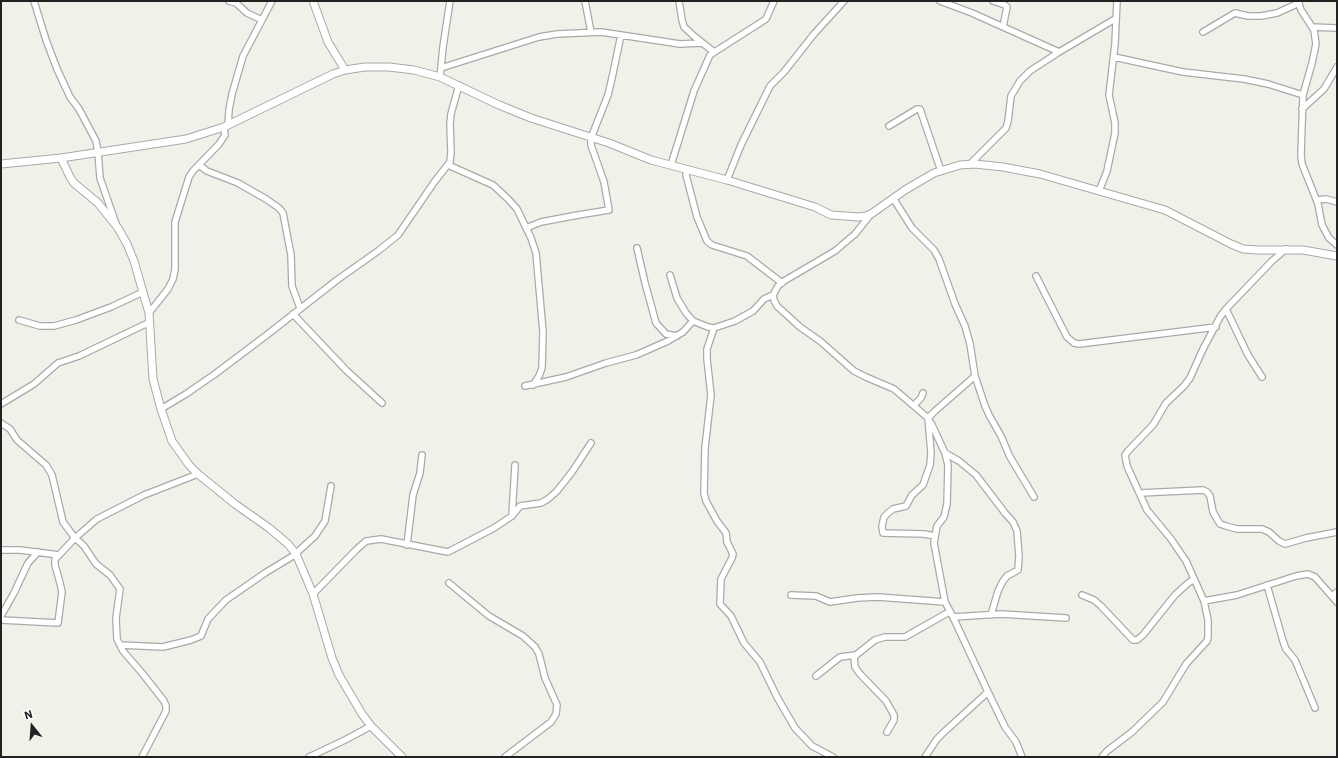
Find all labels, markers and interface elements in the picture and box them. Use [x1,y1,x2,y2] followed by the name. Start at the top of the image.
[12,706,52,746] north arrow
[23,707,34,722] text: N

